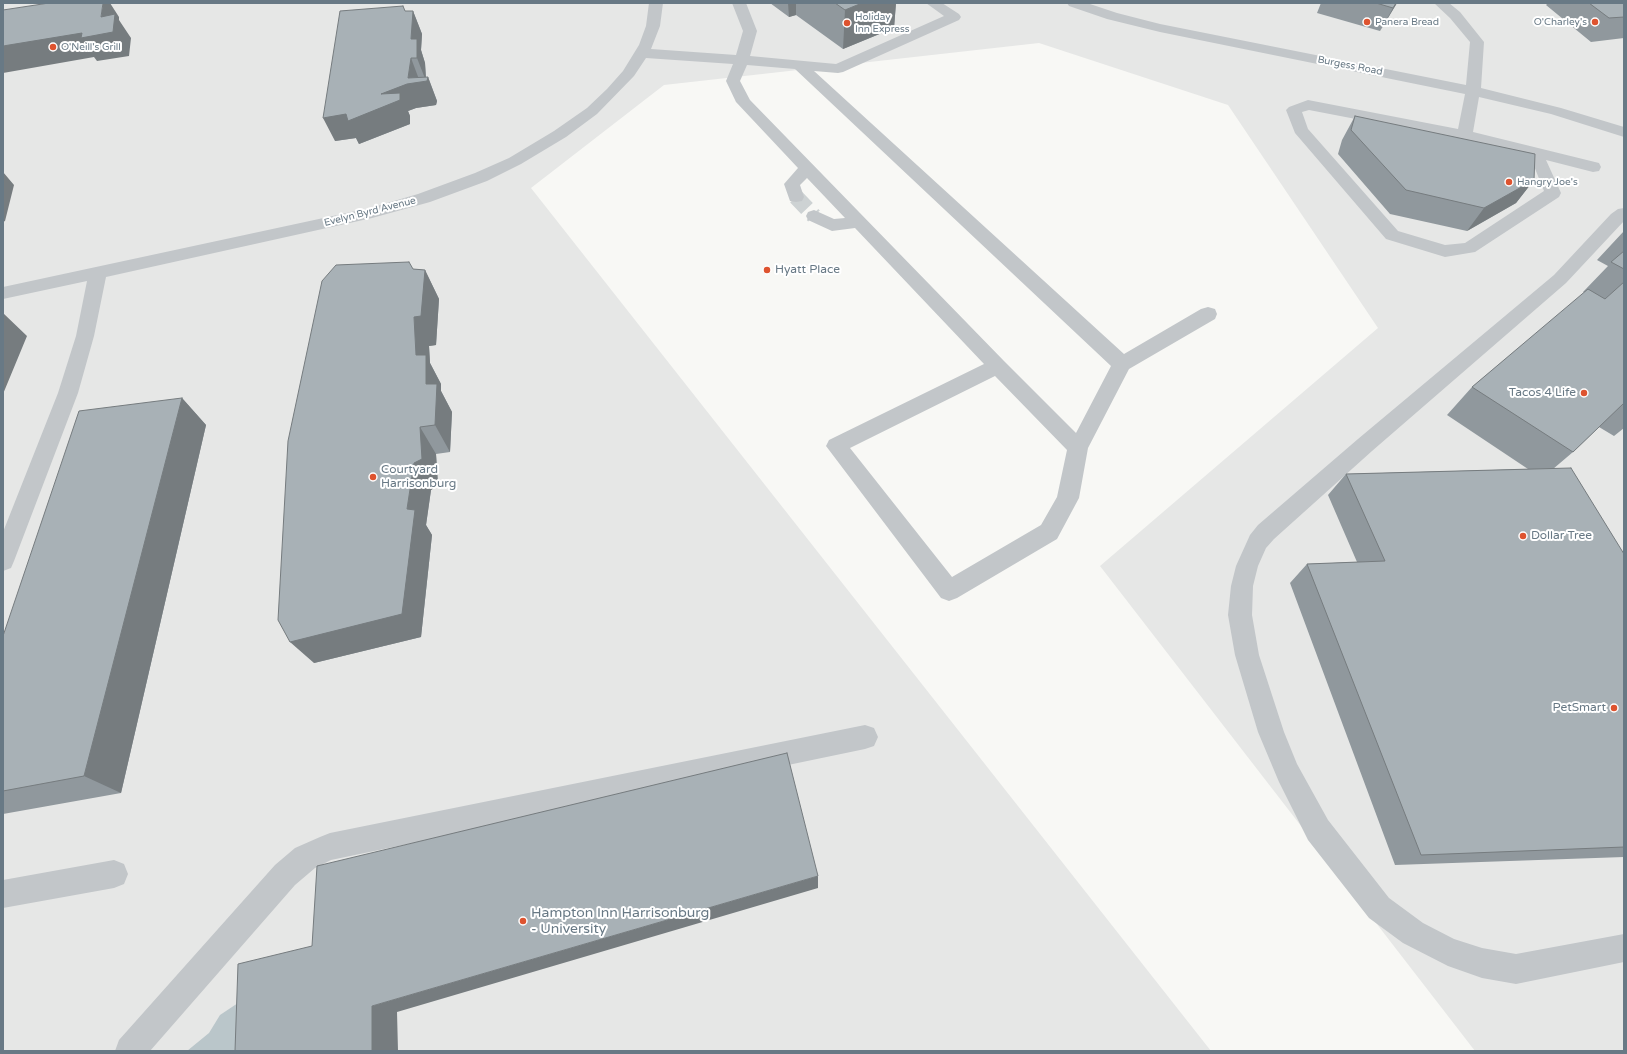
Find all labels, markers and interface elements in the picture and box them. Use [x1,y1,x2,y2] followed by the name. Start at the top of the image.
[855,11,910,34] place label: Holiday Inn Express
[1375,16,1439,28] place label: Panera Bread
[1534,16,1587,28] place label: O'Charley's
[1362,17,1372,27] marker: Panera Bread
[1590,17,1600,27] marker: O'Charley's
[842,18,852,28] marker: Holiday Inn Express
[61,41,121,53] place label: O'Neill's Grill
[48,42,58,52] marker: O'Neill's Grill
[1316,54,1384,78] street label: Burgess Road
[1517,176,1578,188] place label: Hangry Joe's
[1504,177,1514,187] marker: Hangry Joe's
[323,195,417,229] street label: Evelyn Byrd Avenue
[775,263,840,277] place label: Hyatt Place
[762,265,772,275] marker: Hyatt Place
[1509,386,1576,400] place label: Tacos 4 Life
[1579,388,1589,398] marker: Tacos 4 Life
[381,463,456,491] place label: Courtyard Harrisonburg
[368,472,378,482] marker: Courtyard Harrisonburg
[1531,529,1592,543] place label: Dollar Tree
[1518,531,1528,541] marker: Dollar Tree
[1552,701,1606,715] place label: PetSmart
[1609,703,1619,713] marker: PetSmart
[531,905,709,938] place label: Hampton Inn Harrisonburg - University
[518,916,528,926] marker: Hampton Inn Harrisonburg - University

